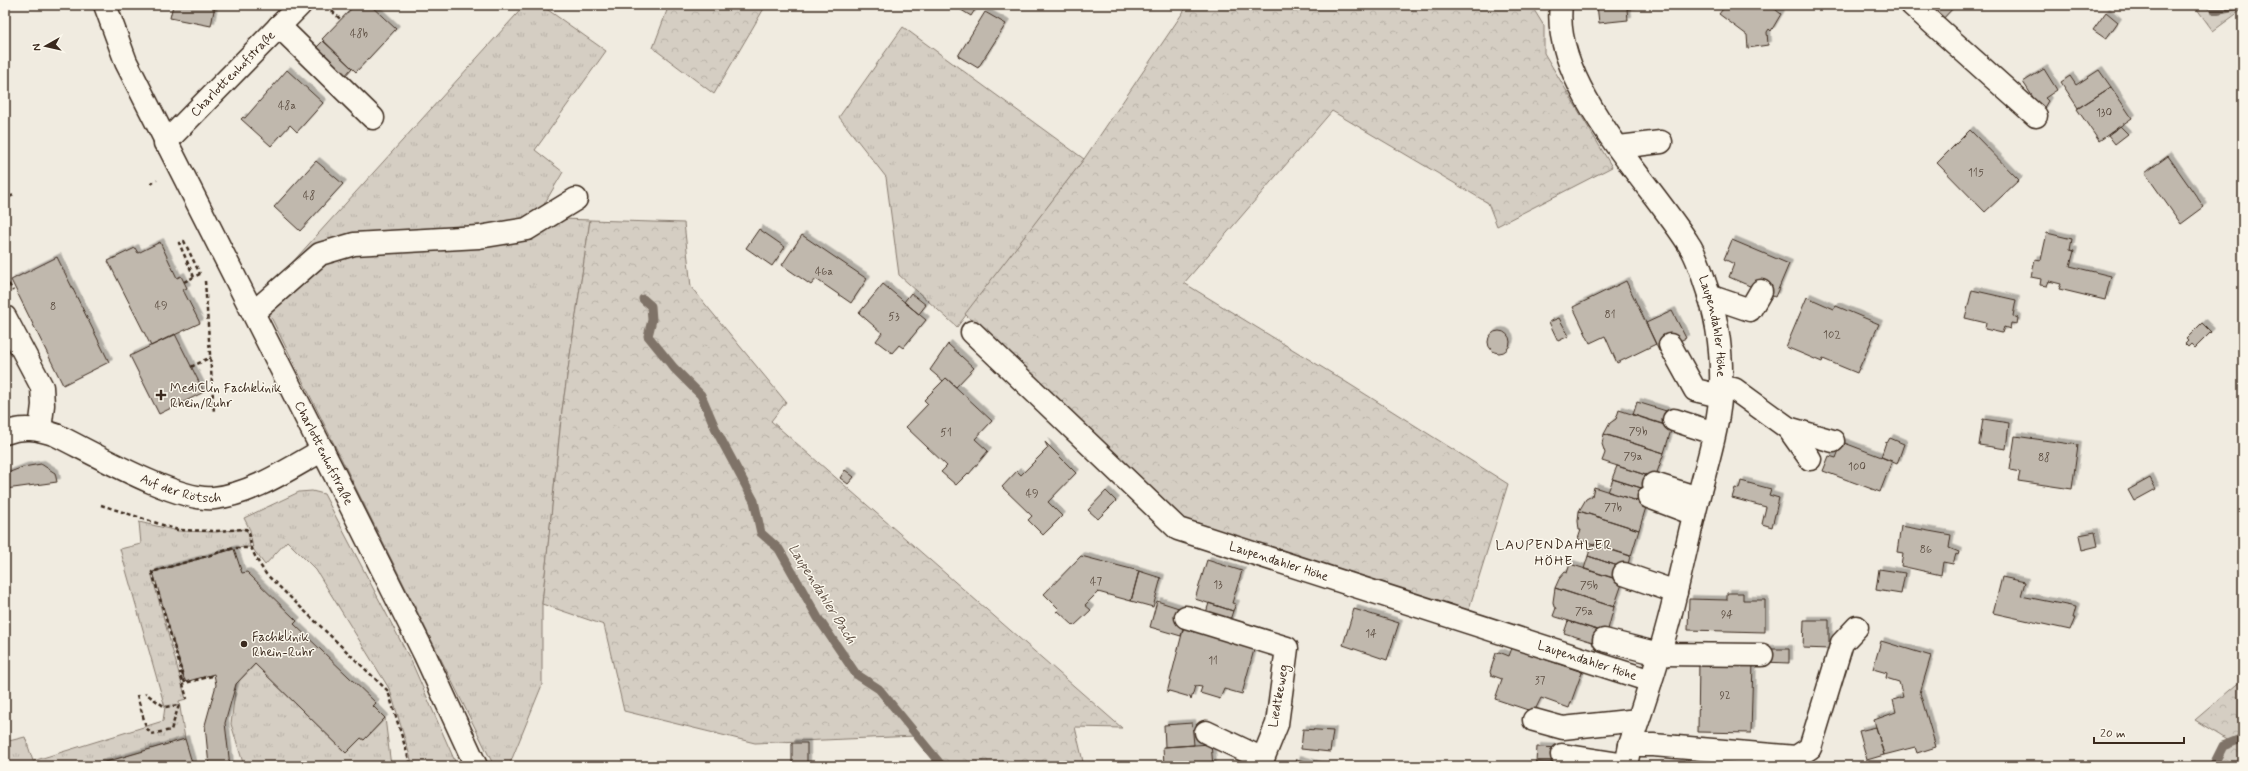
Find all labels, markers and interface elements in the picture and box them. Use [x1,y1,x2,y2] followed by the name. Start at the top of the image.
[26,26,66,66] north arrow
[187,27,279,121] street label: Charlottenhofstraße
[350,27,368,41] house number: 48b
[30,43,45,52] text: N
[278,99,296,113] house number: 48a
[2096,106,2112,120] house number: 130
[1968,166,1984,180] house number: 115
[303,189,315,203] house number: 48
[815,265,833,279] house number: 46a
[1695,273,1730,377] street label: Laupendahler Höhe
[155,299,167,313] house number: 49
[50,300,56,314] house number: 8
[1605,308,1615,322] house number: 81
[888,310,900,324] house number: 53
[1823,328,1841,342] house number: 102
[170,380,282,412] place label: MediClin Fachklinik Rhein/Ruhr
[155,389,167,401] marker: MediClin Fachklinik Rhein/Ruhr
[290,398,357,508] street label: Charlottenhofstraße
[1629,425,1647,439] house number: 79b
[940,426,952,440] house number: 51
[1624,450,1643,464] house number: 79a
[2038,451,2050,465] house number: 88
[1848,460,1866,474] house number: 100
[138,470,222,507] street label: Auf der Rötsch
[1026,487,1038,501] house number: 49
[1604,501,1622,515] house number: 77b
[1495,536,1613,570] district label: LAUPENDAHLER HÖHE
[1227,537,1331,585] street label: Laupendahler Höhe
[784,541,860,648] water label: Laupendahler Bach
[1920,543,1932,557] house number: 86
[1090,575,1102,589] house number: 47
[1213,578,1223,592] house number: 13
[1580,579,1598,593] house number: 75b
[1575,605,1593,619] house number: 75a
[1721,608,1733,622] house number: 94
[1365,627,1377,641] house number: 14
[252,629,315,661] place label: Fachklinik Rhein-Ruhr
[1535,637,1639,684] street label: Laupendahler Höhe
[239,639,249,649] marker: Fachklinik Rhein-Ruhr
[1208,654,1218,668] house number: 11
[1265,663,1294,729] street label: Liedtkeweg
[1535,674,1546,688] house number: 37
[1719,689,1731,703] house number: 92
[2094,719,2184,745] scale bar
[2100,726,2126,742] text: 20 m

